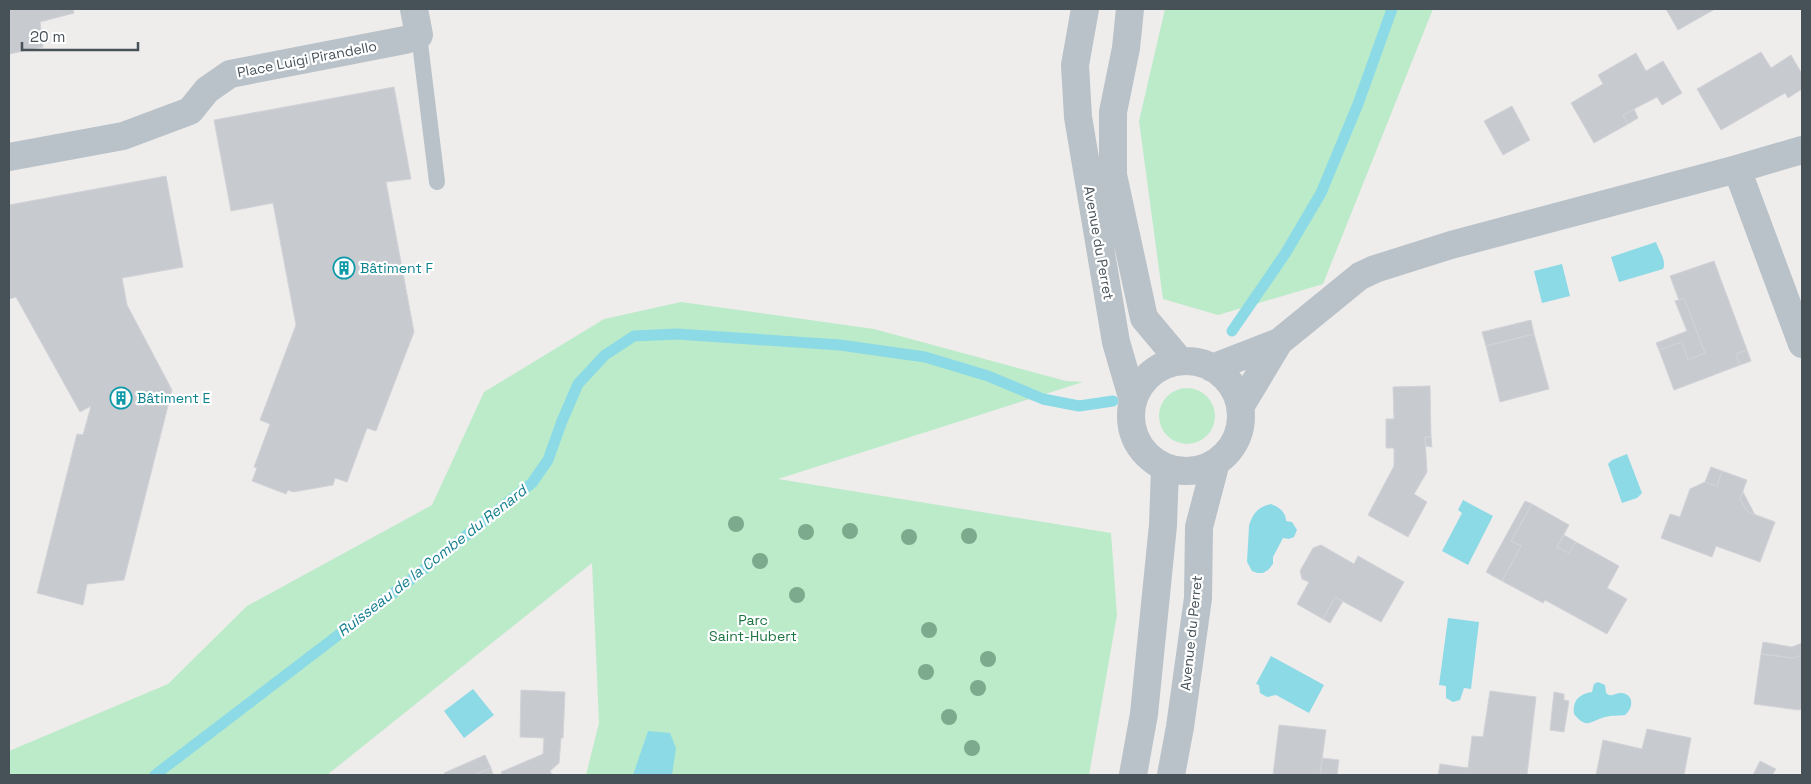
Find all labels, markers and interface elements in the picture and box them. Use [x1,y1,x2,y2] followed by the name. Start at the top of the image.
[22,20,139,52] scale bar
[30,27,65,46] text: 20 m
[236,37,378,81] street label: Place Luigi Pirandello
[1080,185,1118,301] street label: Avenue du Perret
[332,256,356,280] building icon: Bâtiment F
[360,259,433,277] place label: Bâtiment F
[109,386,133,410] building icon: Bâtiment E
[137,389,210,407] place label: Bâtiment E
[333,479,532,640] water label: Ruisseau de la Combe du Renard
[1176,575,1206,691] street label: Avenue du Perret
[709,611,797,645] park label: Parc Saint-Hubert

